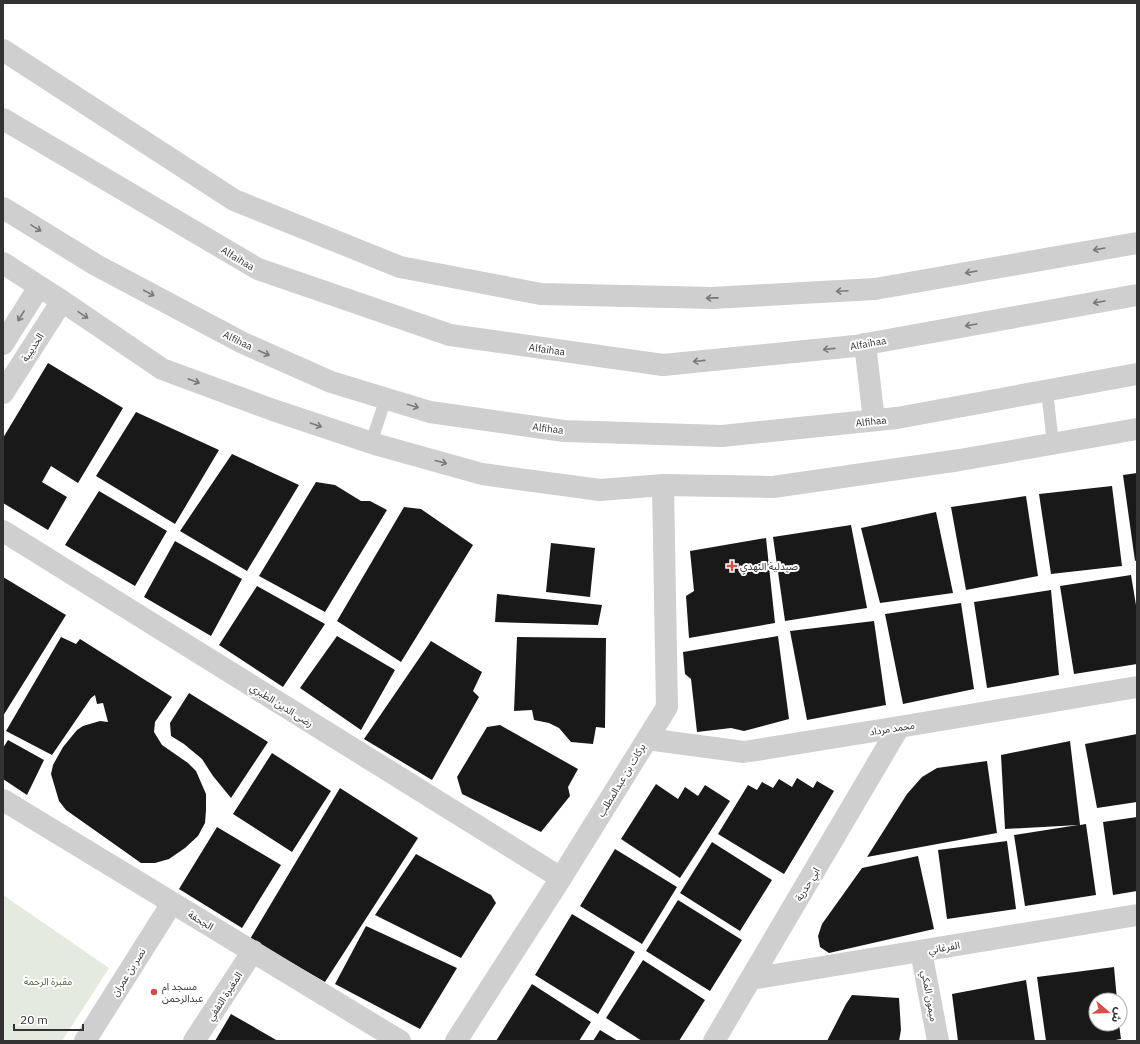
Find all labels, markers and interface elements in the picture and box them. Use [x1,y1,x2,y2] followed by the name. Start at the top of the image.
[30,225,42,233] one-way arrow
[219,243,257,274] street label: Alfaihaa
[1092,246,1105,254] one-way arrow
[965,268,978,276] one-way arrow
[836,287,849,295] one-way arrow
[143,290,155,298] one-way arrow
[706,294,719,302] one-way arrow
[1093,299,1106,307] one-way arrow
[17,310,25,321] one-way arrow
[77,311,88,319] one-way arrow
[965,321,978,329] one-way arrow
[221,328,255,353] street label: Alfihaa
[18,330,46,364] street label: الحديبية
[849,334,888,353] street label: Alfaihaa
[528,341,567,359] street label: Alfaihaa
[823,345,836,352] one-way arrow
[258,349,270,357] one-way arrow
[693,358,706,365] one-way arrow
[187,378,200,385] one-way arrow
[406,403,419,410] one-way arrow
[855,413,888,430] street label: Alfihaa
[532,420,565,437] street label: Alfihaa
[310,421,322,429] one-way arrow
[434,459,447,467] one-way arrow
[740,560,798,574] place label: صيدلية النهدي
[727,561,737,571] marker: صيدلية النهدي
[247,681,316,731] street label: رضى الدين الطبري
[868,718,916,739] street label: محمد مرداد
[594,741,649,819] street label: بركات بن عبدالمطلب
[792,865,824,904] street label: ابي حدرية
[186,908,216,933] street label: الجحفة
[927,939,961,958] street label: الفرغاني
[108,945,149,999] street label: نصر بن عمران
[204,969,246,1024] street label: المغيرة الثقفي
[917,969,940,1023] street label: ميمون المكي
[24,975,72,988] park label: مقبرة الرحمة
[162,980,203,1005] place label: مسجد ام عبدالرحمن
[149,987,159,997] marker: مسجد ام عبدالرحمن
[1088,992,1128,1032] north arrow
[14,1006,83,1032] scale bar
[1108,1006,1127,1025] text: ش
[20,1012,48,1027] text: 20 m

